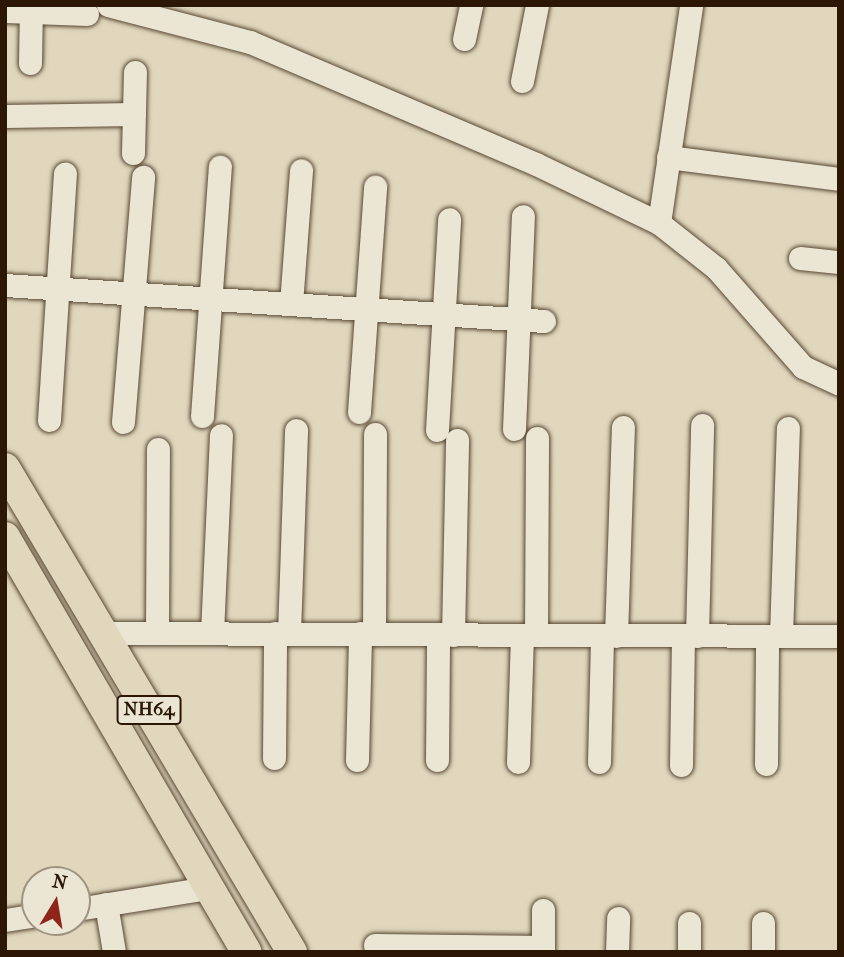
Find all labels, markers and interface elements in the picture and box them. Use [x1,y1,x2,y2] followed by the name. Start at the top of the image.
[116,694,182,726] road number: NH64
[21,866,91,936] north arrow
[50,870,69,895] text: N

